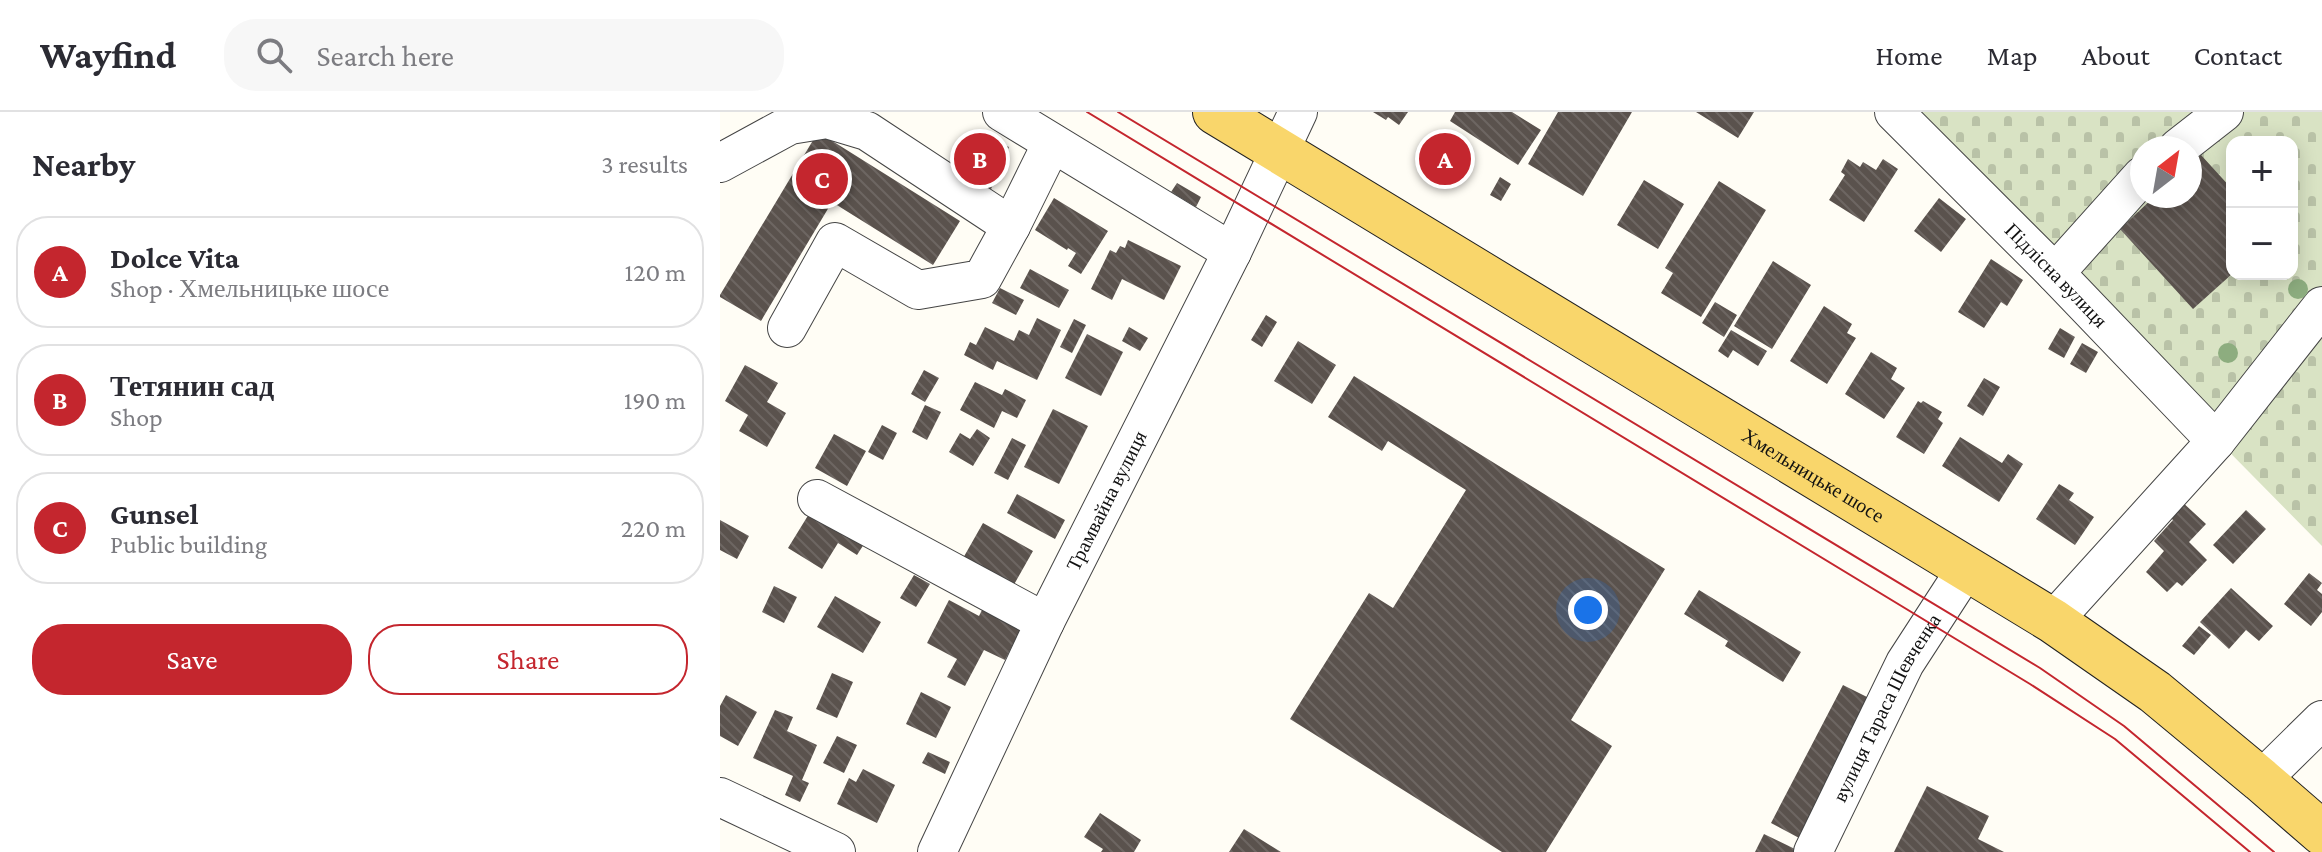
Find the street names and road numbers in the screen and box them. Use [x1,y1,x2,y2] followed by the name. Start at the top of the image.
[2001,219,2112,332] street label: Підлісна вулиця
[1738,424,1888,527] street label: Хмельницьке шосе
[1062,427,1151,574] street label: Трамвайна вулиця
[1828,610,1945,805] street label: вулиця Тараса Шевченка

